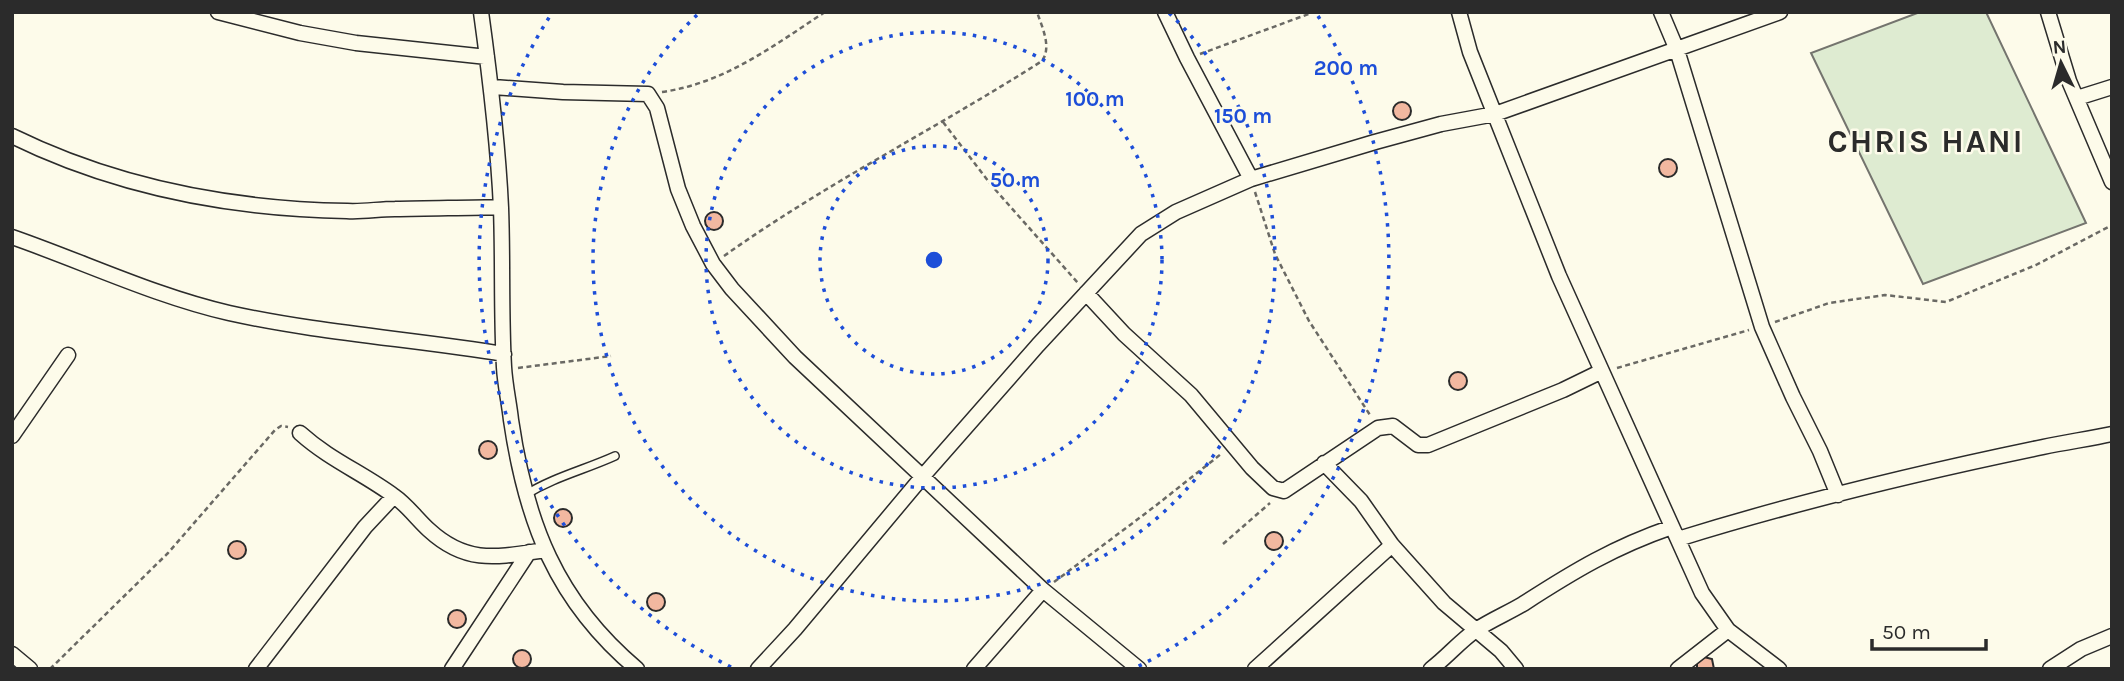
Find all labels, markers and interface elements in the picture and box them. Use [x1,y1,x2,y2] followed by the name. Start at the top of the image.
[2026,28,2096,98] north arrow
[2052,36,2067,59] text: N
[1314,56,1378,80] text: 200 m
[1065,87,1125,111] text: 100 m
[1214,104,1272,128] text: 150 m
[1828,123,2024,160] district label: CHRIS HANI
[990,168,1040,192] text: 50 m
[922,248,946,272] centre of rings
[1872,608,1986,652] scale bar
[1882,620,1931,644] text: 50 m

